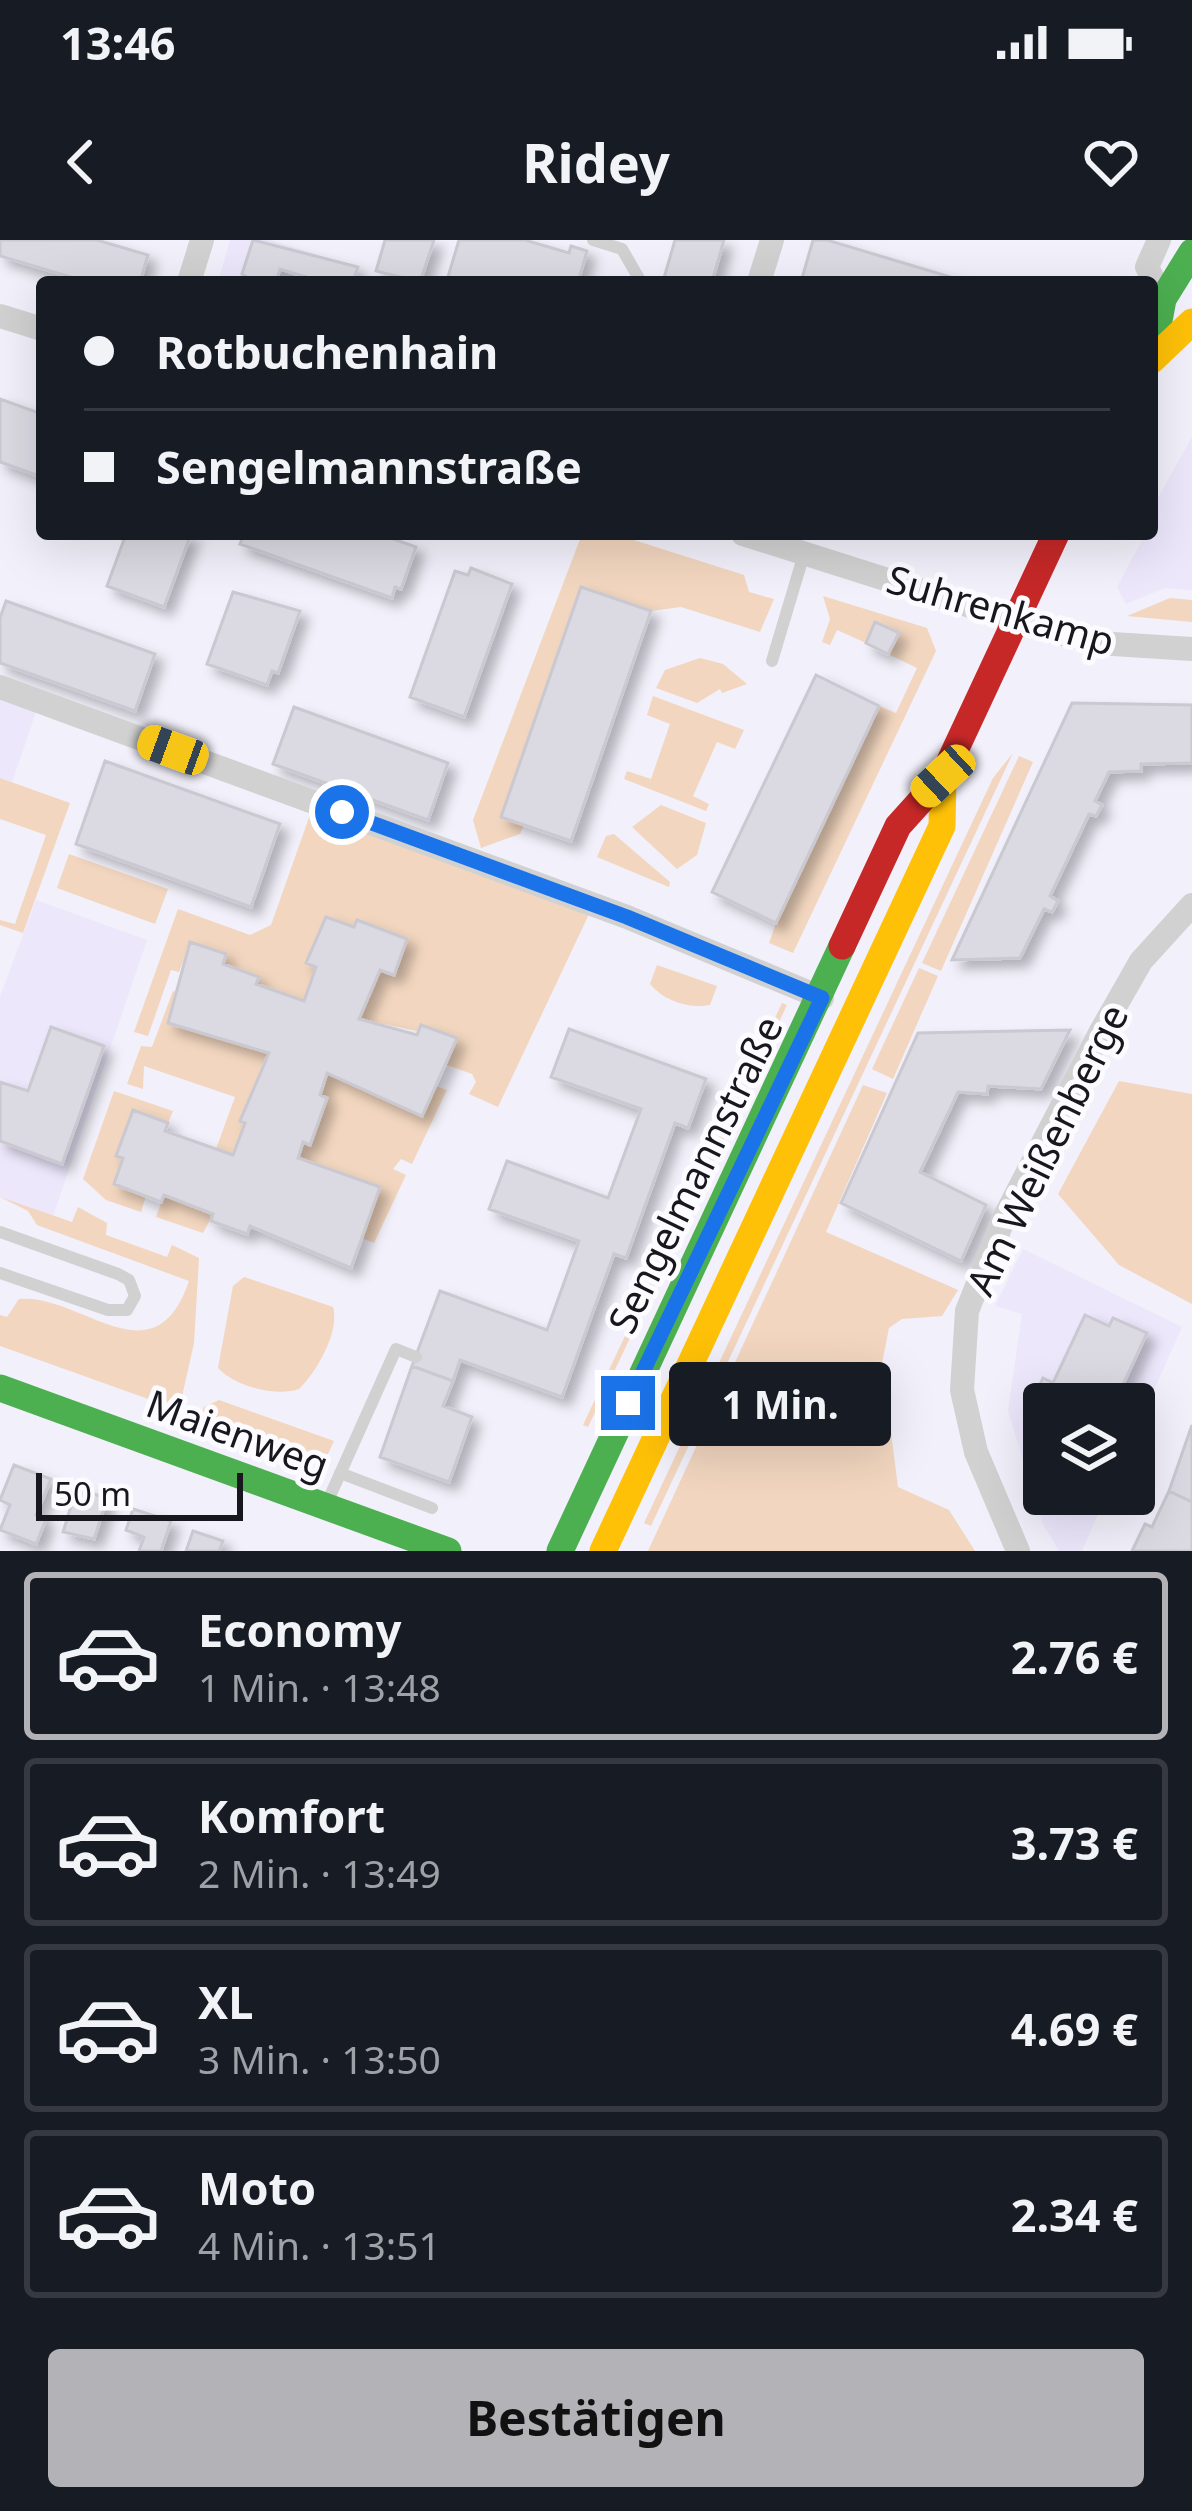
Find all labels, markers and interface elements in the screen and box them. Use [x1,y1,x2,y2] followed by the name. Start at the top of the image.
[60,12,176,73] text: 13:46
[522,125,670,199] text: Ridey
[48,129,114,195] icon: back
[1078,129,1144,195] icon: heart
[156,321,498,382] text: Rotbuchenhain
[156,436,582,497] text: Sengelmannstraße
[881,551,1121,667] street label: Suhrenkamp
[133,721,213,779] car
[904,738,982,814] car
[315,785,369,839] route start
[953,995,1139,1303] street label: Am Weißenberge
[594,1007,794,1341] street label: Sengelmannstraße
[670,1361,892,1445] callout: 1 Min.
[140,1376,336,1490] street label: Maienweg
[601,1376,655,1430] route end
[721,1377,839,1430] text: 1 Min.
[1023,1383,1155,1515] map controls
[1023,1383,1155,1515] button: layers
[36,1467,243,1520] scale bar
[54,1471,131,1516] text: 50 m
[198,1599,402,1660] text: Economy
[54,1602,162,1710] icon: car
[1011,1626,1138,1687] text: 2.76 €
[198,1660,441,1713] text: 1 Min. · 13:48
[198,1785,385,1846] text: Komfort
[54,1788,162,1896] icon: car
[1011,1812,1138,1873] text: 3.73 €
[198,1846,441,1899] text: 2 Min. · 13:49
[198,1971,253,2032] text: XL
[54,1974,162,2082] icon: car
[1011,1998,1138,2059] text: 4.69 €
[198,2032,441,2085] text: 3 Min. · 13:50
[198,2157,316,2218] text: Moto
[54,2160,162,2268] icon: car
[1011,2184,1138,2245] text: 2.34 €
[198,2218,441,2271] text: 4 Min. · 13:51
[48,2349,1144,2487] button: Bestätigen

